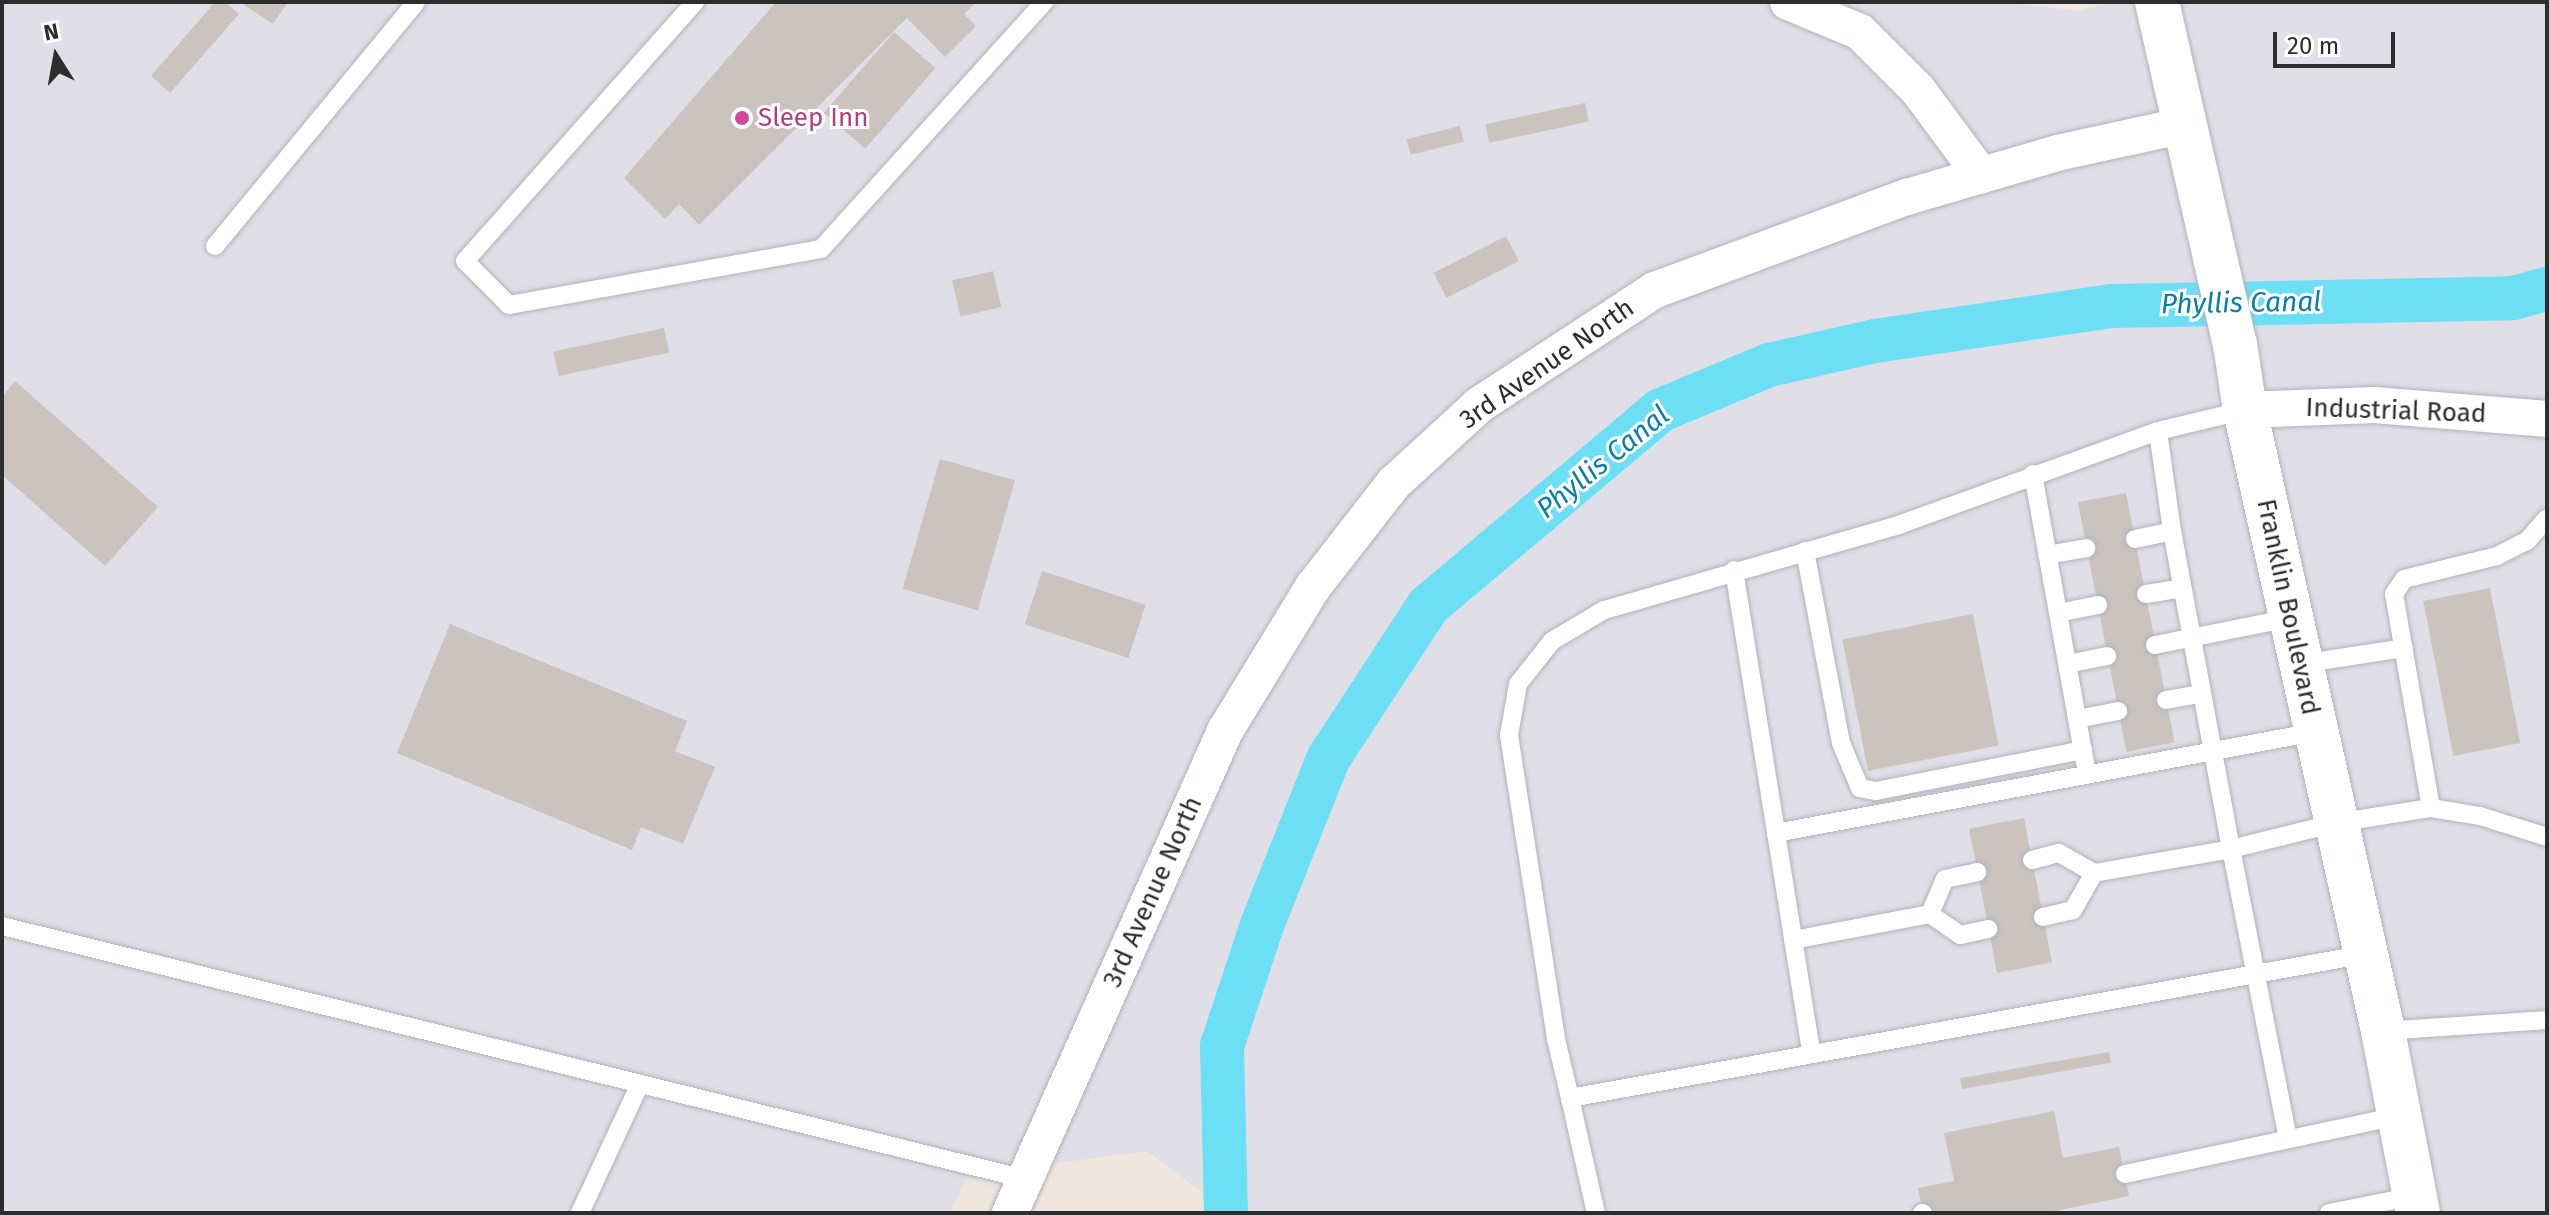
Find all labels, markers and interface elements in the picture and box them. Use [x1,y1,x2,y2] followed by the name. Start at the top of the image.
[16,16,96,96] north arrow
[2277,16,2399,66] scale bar
[42,17,61,47] text: N
[2287,32,2339,60] text: 20 m
[758,102,868,134] place label: Sleep Inn
[733,109,751,127] marker: Sleep Inn
[2160,285,2322,321] water label: Phyllis Canal
[1454,292,1640,436] street label: 3rd Avenue North
[2305,392,2487,430] street label: Industrial Road
[1530,398,1676,526] water label: Phyllis Canal
[2250,496,2326,718] street label: Franklin Boulevard
[1097,792,1209,992] street label: 3rd Avenue North

